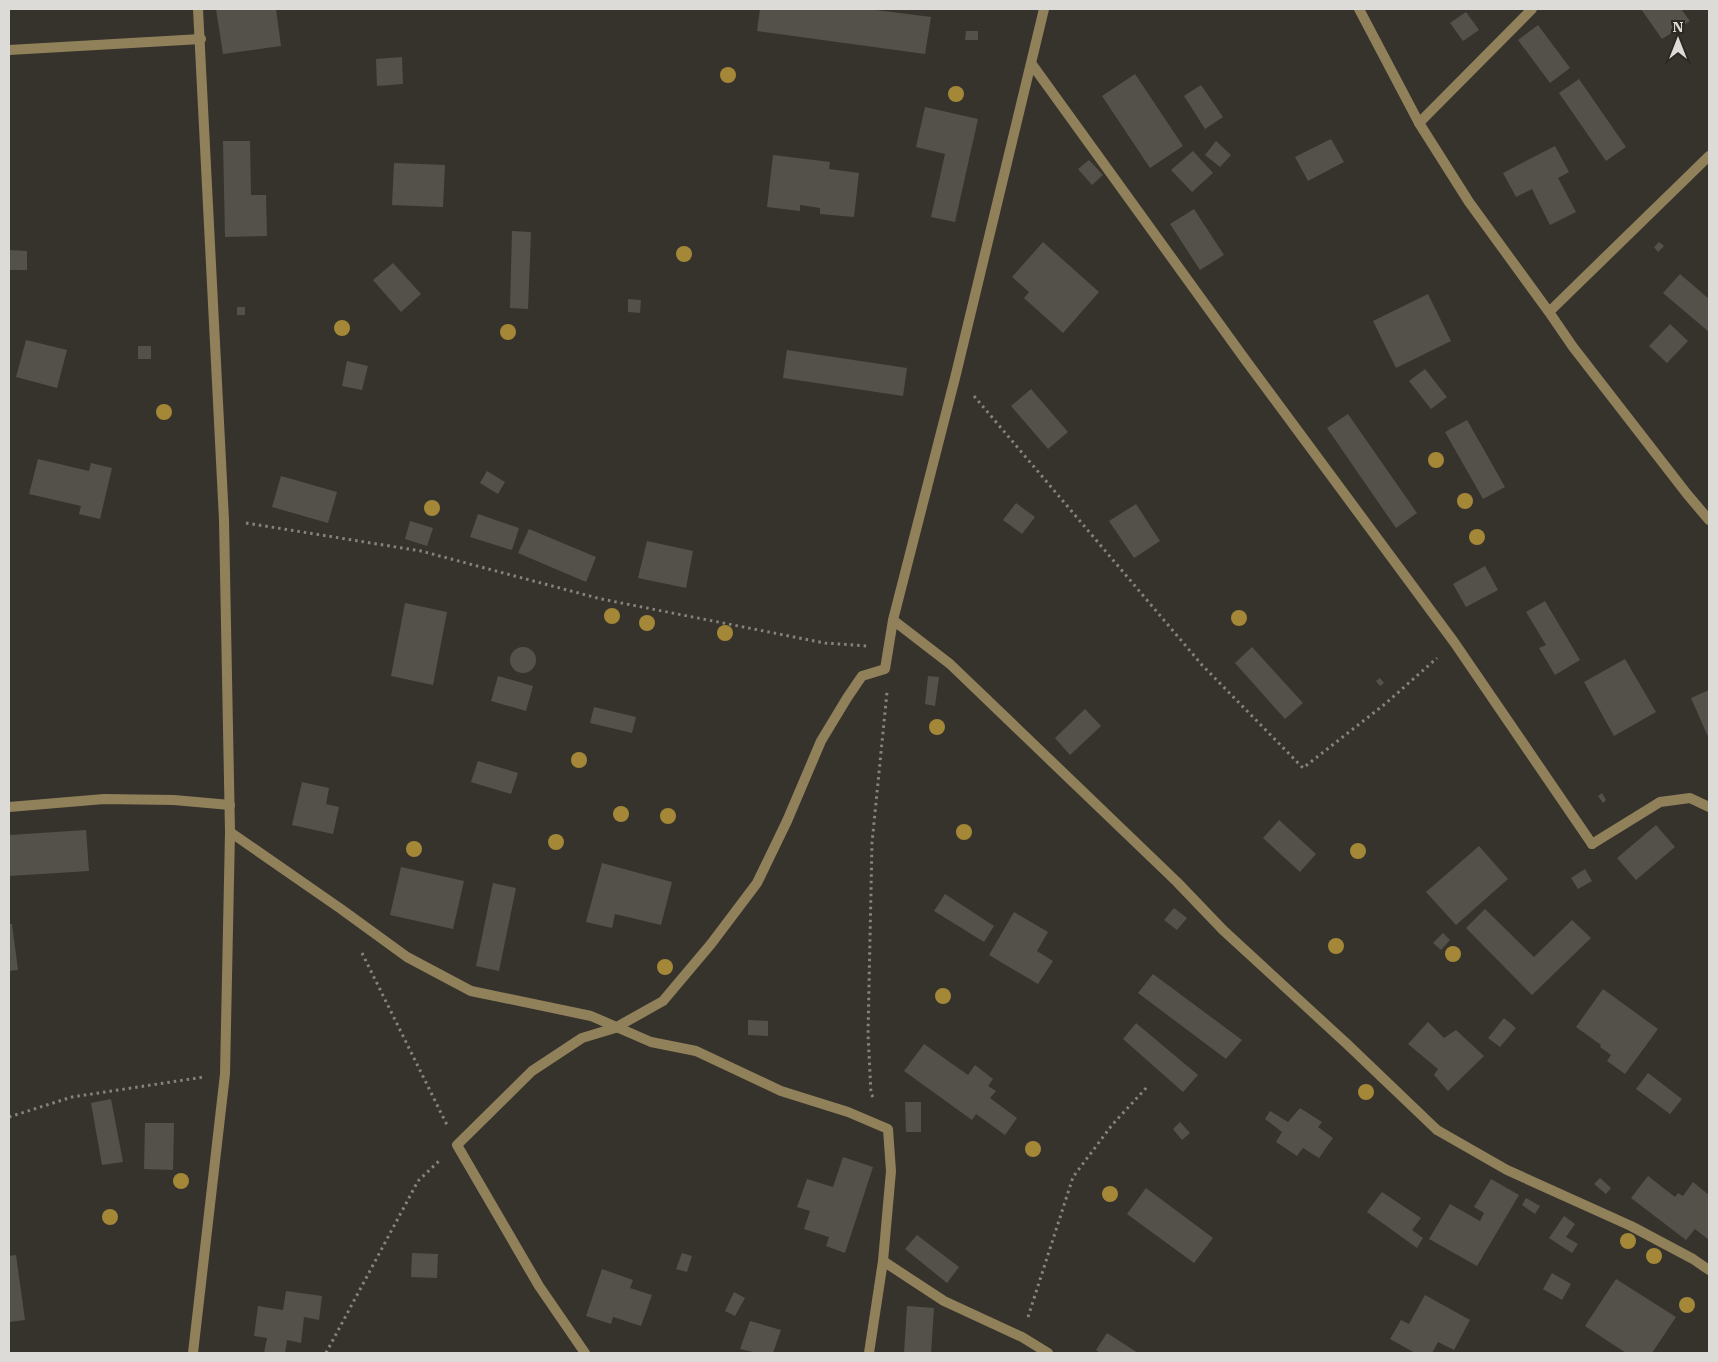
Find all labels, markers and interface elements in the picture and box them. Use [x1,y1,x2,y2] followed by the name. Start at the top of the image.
[1653,15,1703,65] north arrow
[1672,18,1684,36] text: N

